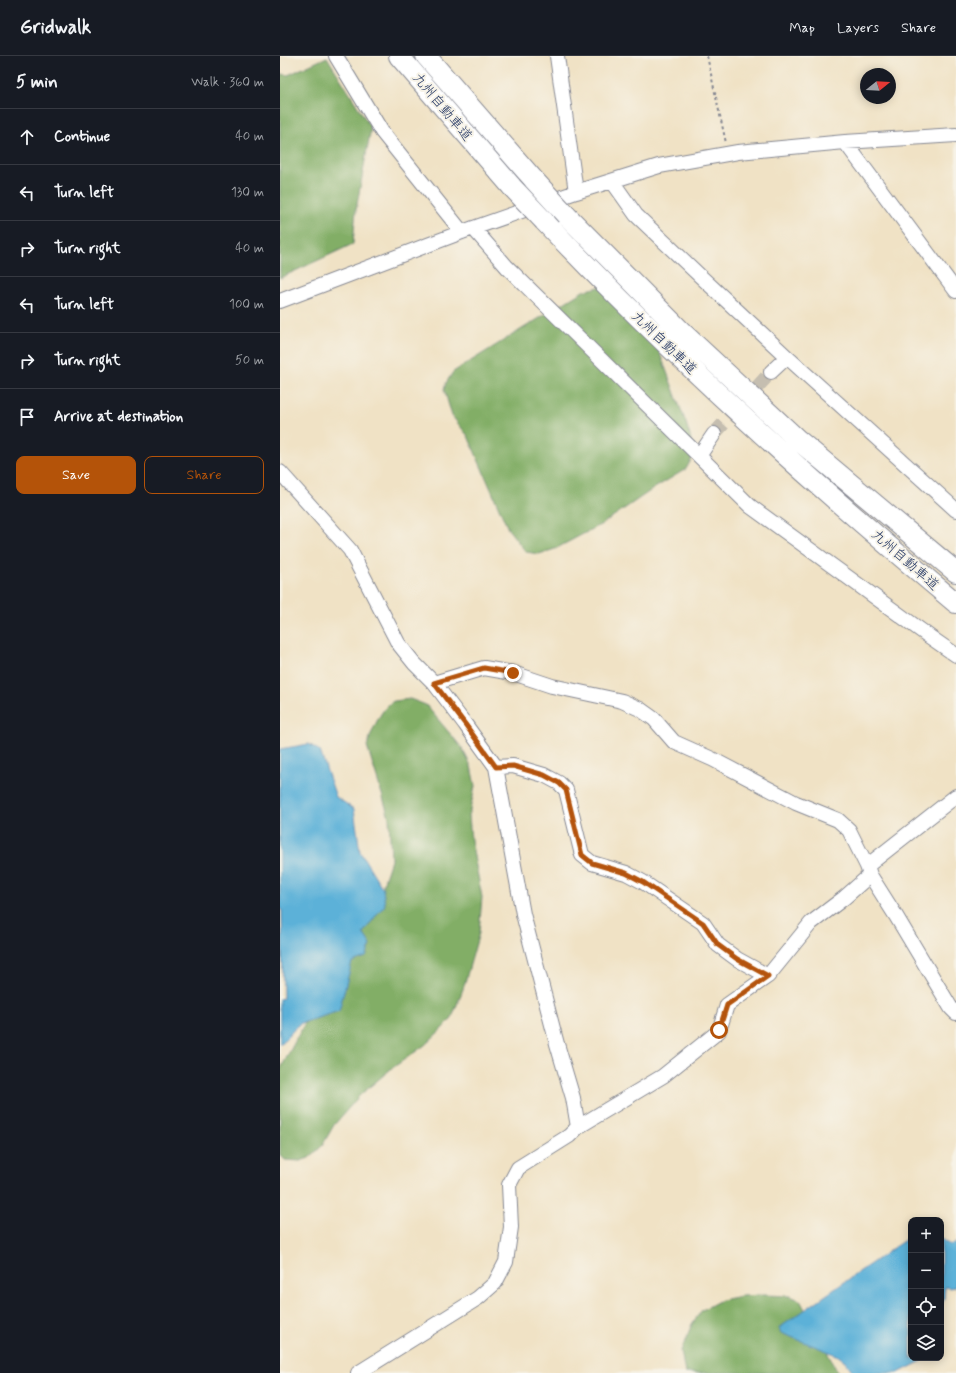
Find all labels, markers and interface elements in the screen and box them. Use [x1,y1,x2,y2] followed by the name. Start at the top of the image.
[20,15,91,40] text: Gridwalk
[789,19,815,37] text: Map
[837,19,879,37] text: Layers
[901,19,936,37] text: Share
[860,68,896,104] north arrow
[408,69,476,145] street label: 九州自動車道
[16,71,58,93] text: 5 min
[191,74,264,91] text: Walk · 360 m
[16,126,38,148] icon: ahead
[54,127,110,147] text: Continue
[235,128,264,145] text: 40 m
[16,182,38,204] icon: left
[54,183,114,203] text: Turn left
[231,184,264,201] text: 130 m
[16,238,38,260] icon: right
[54,239,121,259] text: Turn right
[235,240,264,257] text: 40 m
[16,294,38,316] icon: left
[54,295,114,315] text: Turn left
[229,296,264,313] text: 100 m
[628,307,700,379] street label: 九州自動車道
[16,350,38,372] icon: right
[54,351,121,371] text: Turn right
[235,352,264,369] text: 50 m
[16,406,38,428] icon: arrive
[54,407,183,427] text: Arrive at destination
[16,456,136,494] button: Save
[144,456,264,494] button: Share
[867,526,943,594] street label: 九州自動車道
[504,664,522,682] route end
[710,1021,728,1039] route start
[908,1217,944,1361] map controls
[908,1217,944,1253] button: +
[908,1253,944,1289] button: −
[908,1289,944,1325] button: locate
[908,1325,944,1361] button: layers

